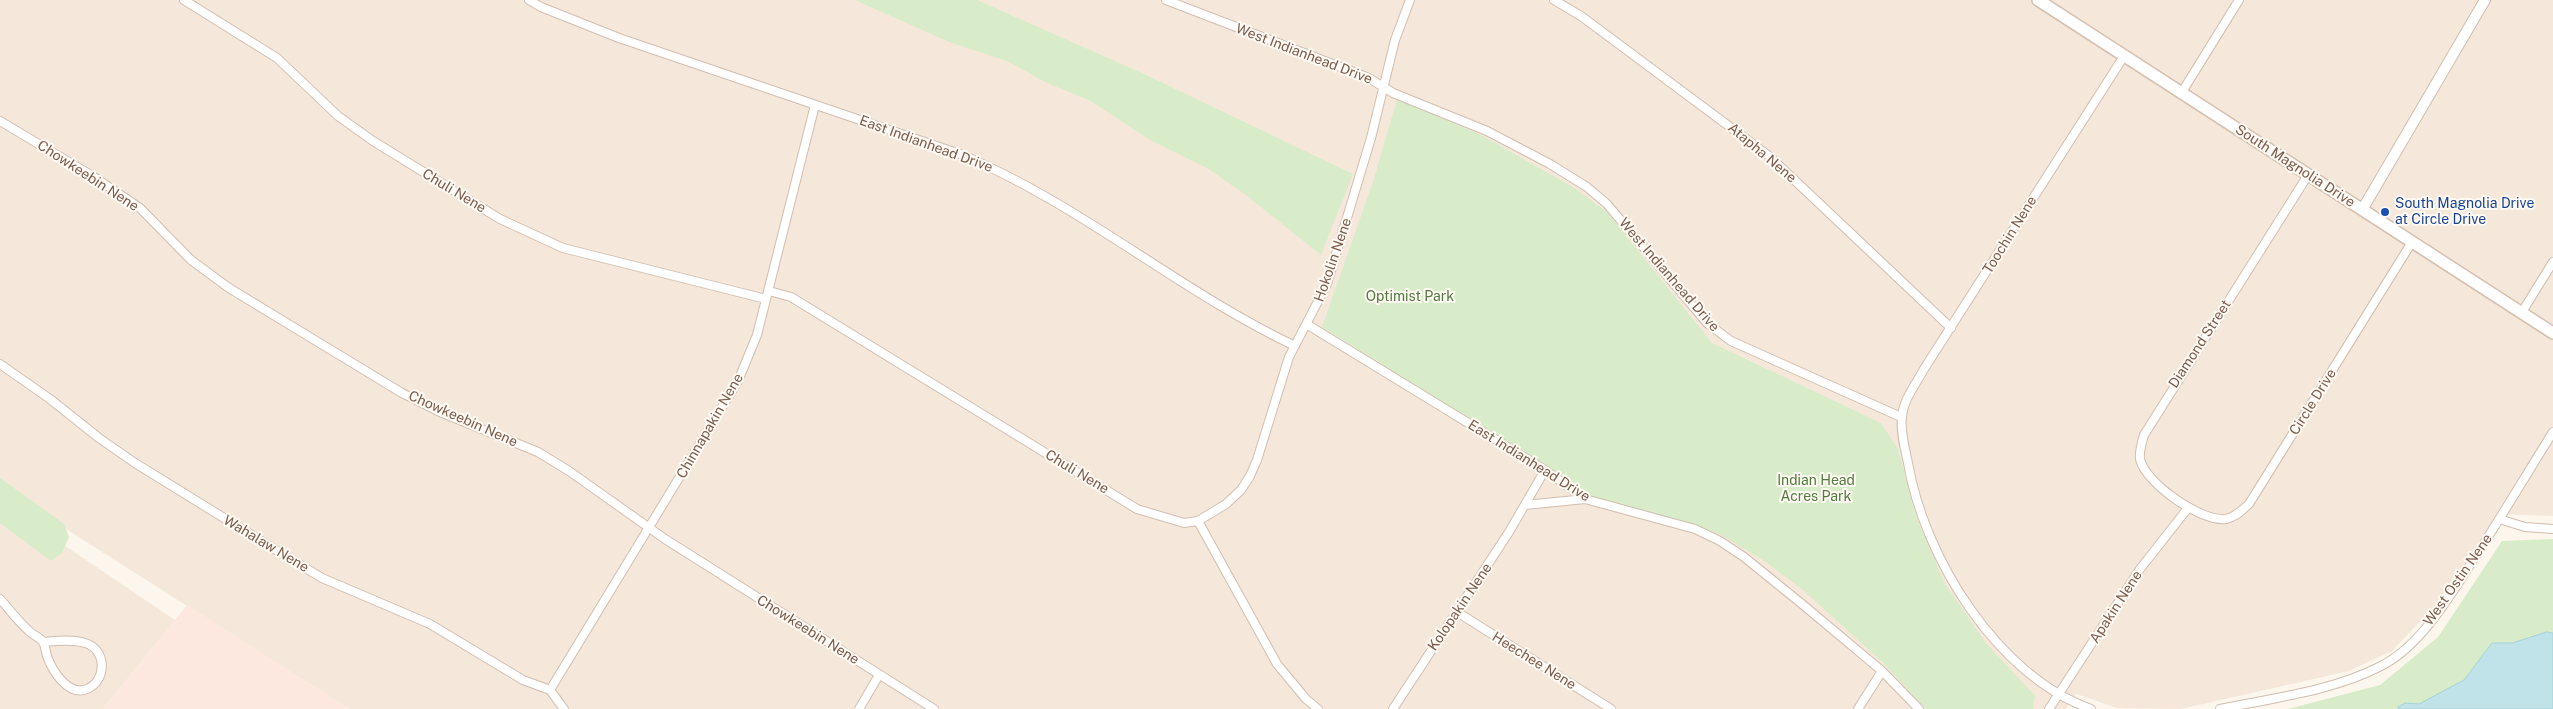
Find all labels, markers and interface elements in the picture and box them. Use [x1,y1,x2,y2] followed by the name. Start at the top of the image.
[1233,20,1375,88] street label: West Indianhead Drive
[857,112,995,176] street label: East Indianhead Drive
[1724,119,1800,187] street label: Atapha Nene
[2232,121,2358,211] street label: South Magnolia Drive
[34,137,142,215] street label: Chowkeebin Nene
[419,165,489,217] street label: Chuli Nene
[1980,193,2040,277] street label: Toochin Nene
[2395,196,2534,228] place label: South Magnolia Drive at Circle Drive
[2379,206,2391,218] marker: South Magnolia Drive at Circle Drive
[1615,215,1723,335] street label: West Indianhead Drive
[1311,216,1355,304] street label: Hokolin Nene
[1366,289,1454,305] park label: Optimist Park
[2165,297,2235,391] street label: Diamond Street
[2286,366,2340,438] street label: Circle Drive
[673,371,747,481] street label: Chinnapakin Nene
[406,387,520,451] street label: Chowkeebin Nene
[1465,417,1593,505] street label: East Indianhead Drive
[1042,446,1112,498] street label: Chuli Nene
[1777,473,1855,506] park label: Indian Head Acres Park
[220,512,312,576] street label: Wahalaw Nene
[2420,531,2496,629] street label: West Ostin Nene
[1424,560,1496,654] street label: Kolopakin Nene
[2086,568,2146,646] street label: Apakin Nene
[754,592,862,668] street label: Chowkeebin Nene
[1489,629,1579,693] street label: Heechee Nene

